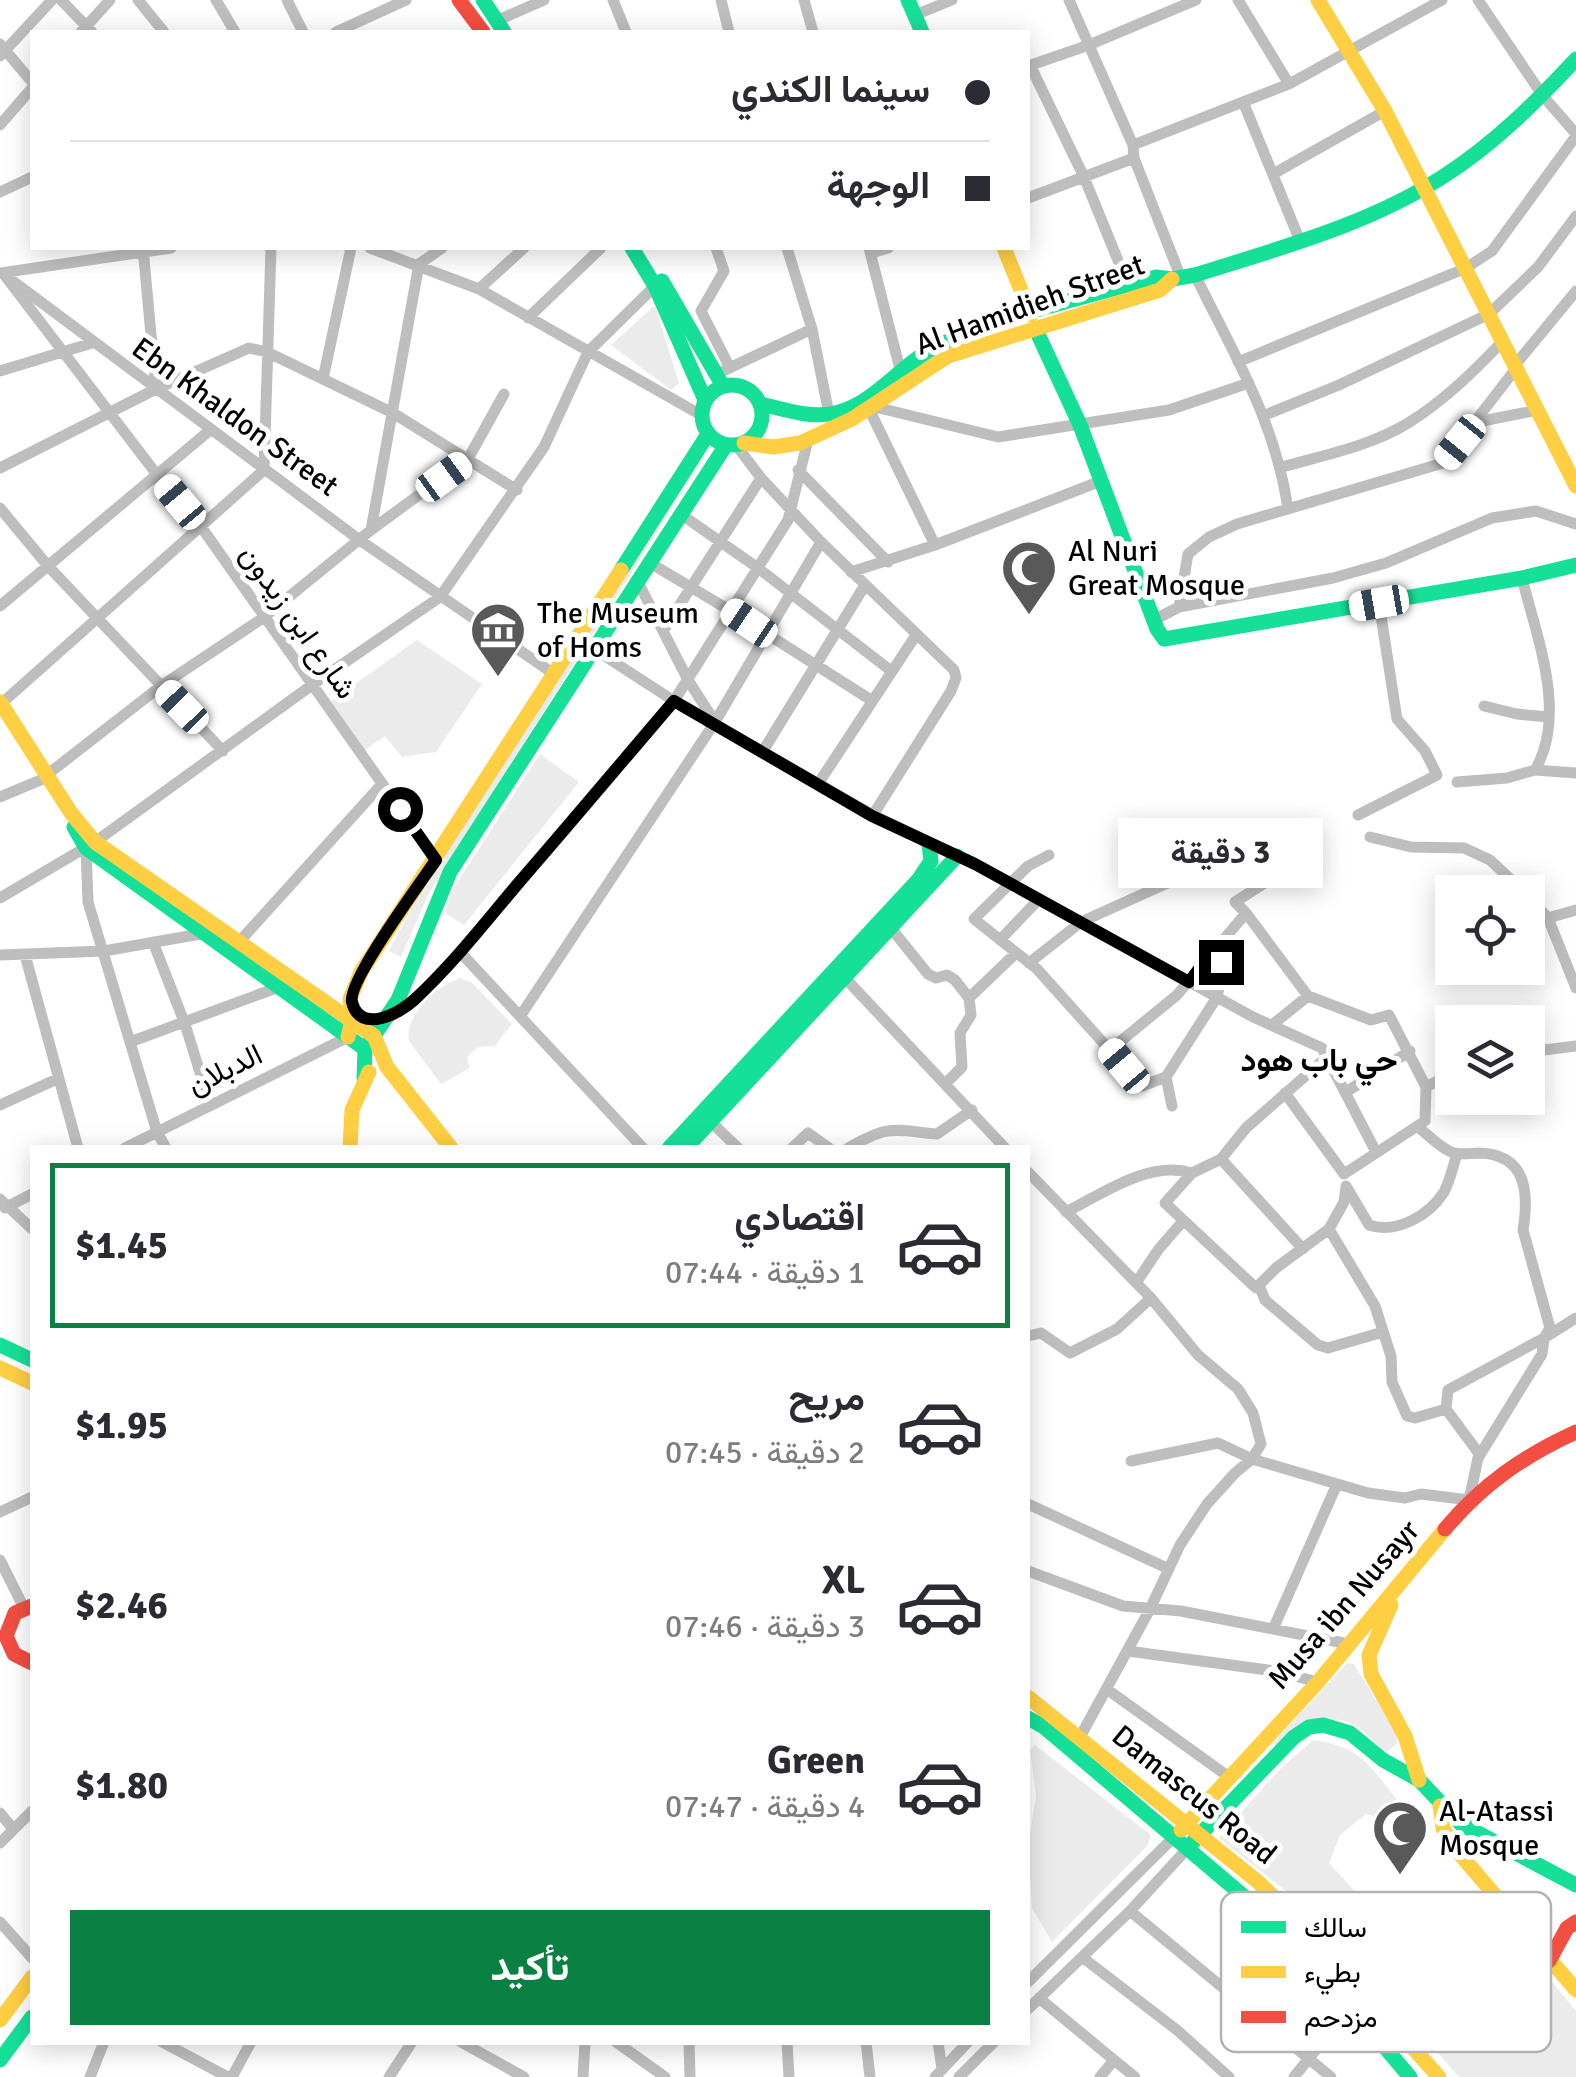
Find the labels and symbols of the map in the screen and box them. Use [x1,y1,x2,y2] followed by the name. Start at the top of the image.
[910,246,1150,364] street label: Al Hamidieh Street
[124,330,346,504] street label: Ebn Khaldon Street
[1429,409,1491,475] car
[411,447,477,507] car
[149,469,211,535] car
[1068,533,1245,604] place label: Al Nuri Great Mosque
[230,538,365,707] street label: شارع ابن زيدون
[999,538,1059,617] mosque icon: Al Nuri Great Mosque
[1347,583,1411,623] car
[716,594,782,652] car
[537,595,699,666] place label: The Museum of Homs
[468,600,528,679] museum icon: The Museum of Homs
[150,675,214,739] car
[378,787,423,832] route start
[1118,817,1324,887] callout: 3 دقيقة
[1199,940,1244,985] route end
[1093,1033,1155,1099] car
[181,1036,269,1104] street label: الدبلان
[1240,1041,1398,1087] district label: حي باب هود
[1260,1513,1428,1697] street label: Musa ibn Nusayr
[1104,1717,1284,1873] street label: Damascus Road
[1439,1793,1554,1864] place label: Al-Atassi Mosque
[1370,1798,1430,1877] mosque icon: Al-Atassi Mosque
[1221,1892,1551,2052] legend
[1304,1911,1367,1945] text: سالك
[1304,1956,1361,1995] text: بطيء
[1304,2001,1377,2036] text: مزدحم

